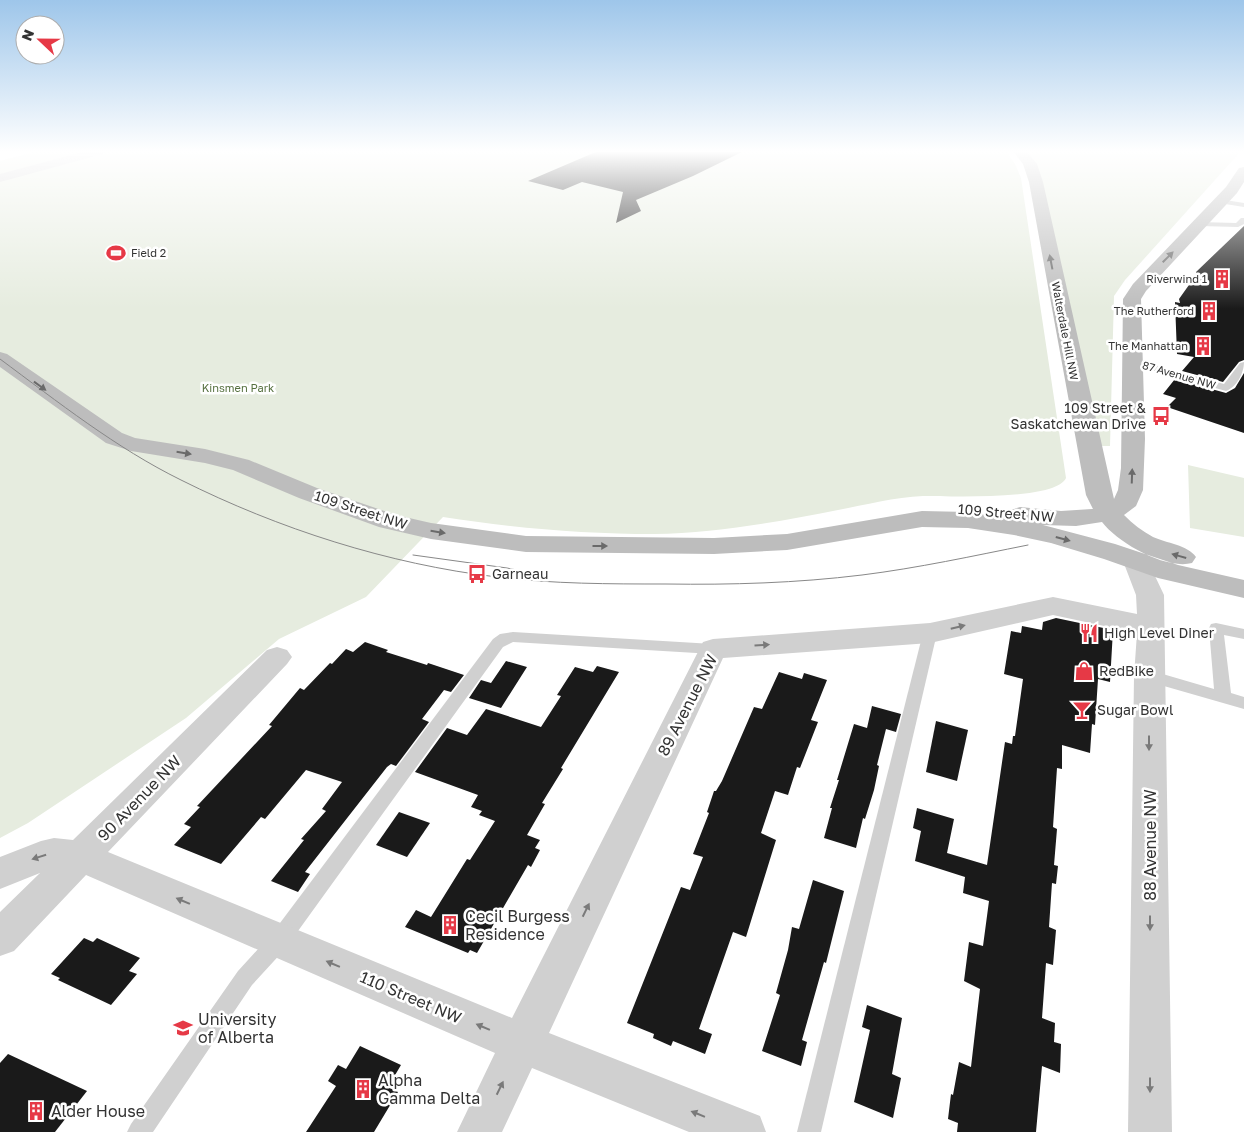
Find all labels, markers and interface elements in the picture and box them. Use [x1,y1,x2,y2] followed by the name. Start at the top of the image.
[15,15,65,65] north arrow
[18,27,37,43] text: N
[105,242,127,264] sports icon: Field 2
[131,246,166,259] place label: Field 2
[1162,251,1174,263] one-way arrow
[1047,254,1055,270] one-way arrow
[1211,268,1233,290] building icon: Riverwind 1
[1146,272,1207,285] place label: Riverwind 1
[1050,281,1082,382] street label: Walterdale Hill NW
[1198,300,1220,322] building icon: The Rutherford
[1114,304,1194,317] place label: The Rutherford
[1192,335,1214,357] building icon: The Manhattan
[1108,339,1188,352] place label: The Manhattan
[1141,358,1218,391] street label: 87 Avenue NW
[33,381,47,391] one-way arrow
[202,381,274,394] park label: Kinsmen Park
[1011,399,1147,432] place label: 109 Street & Saskatchewan Drive
[1150,405,1172,427] bus stop icon: 109 Street & Saskatchewan Drive
[176,450,192,458] one-way arrow
[1128,468,1136,484] one-way arrow
[313,487,410,533] street label: 109 Street NW
[957,500,1055,525] street label: 109 Street NW
[430,529,446,537] one-way arrow
[1055,535,1070,543] one-way arrow
[592,542,608,550] one-way arrow
[1172,552,1187,560] one-way arrow
[466,563,488,585] bus stop icon: Garneau
[492,565,548,582] place label: Garneau
[950,622,965,630] one-way arrow
[1078,622,1100,644] restaurant icon: High Level Diner
[1104,624,1215,641] place label: High Level Diner
[754,641,770,649] one-way arrow
[653,651,721,759] street label: 89 Avenue NW
[1073,660,1095,682] shop icon: RedBike
[1099,662,1154,679] place label: RedBike
[1071,699,1093,721] bar icon: Sugar Bowl
[1097,701,1173,718] place label: Sugar Bowl
[1145,735,1153,751] one-way arrow
[93,751,185,845] street label: 90 Avenue NW
[1140,789,1160,901] street label: 88 Avenue NW
[31,853,46,861] one-way arrow
[175,897,190,905] one-way arrow
[582,903,590,917] one-way arrow
[465,906,570,944] place label: Cecil Burgess Residence
[439,914,461,936] building icon: Cecil Burgess Residence
[1146,915,1154,931] one-way arrow
[326,960,340,968] one-way arrow
[357,967,465,1027] street label: 110 Street NW
[198,1009,276,1047] place label: University of Alberta
[172,1017,194,1039] school or university icon: University of Alberta
[475,1023,490,1031] one-way arrow
[378,1070,480,1108] place label: Alpha Gamma Delta
[1146,1077,1154,1093] one-way arrow
[352,1078,374,1100] building icon: Alpha Gamma Delta
[497,1081,505,1095] one-way arrow
[25,1100,47,1122] building icon: Alder House
[51,1101,145,1121] place label: Alder House
[691,1110,706,1117] one-way arrow

